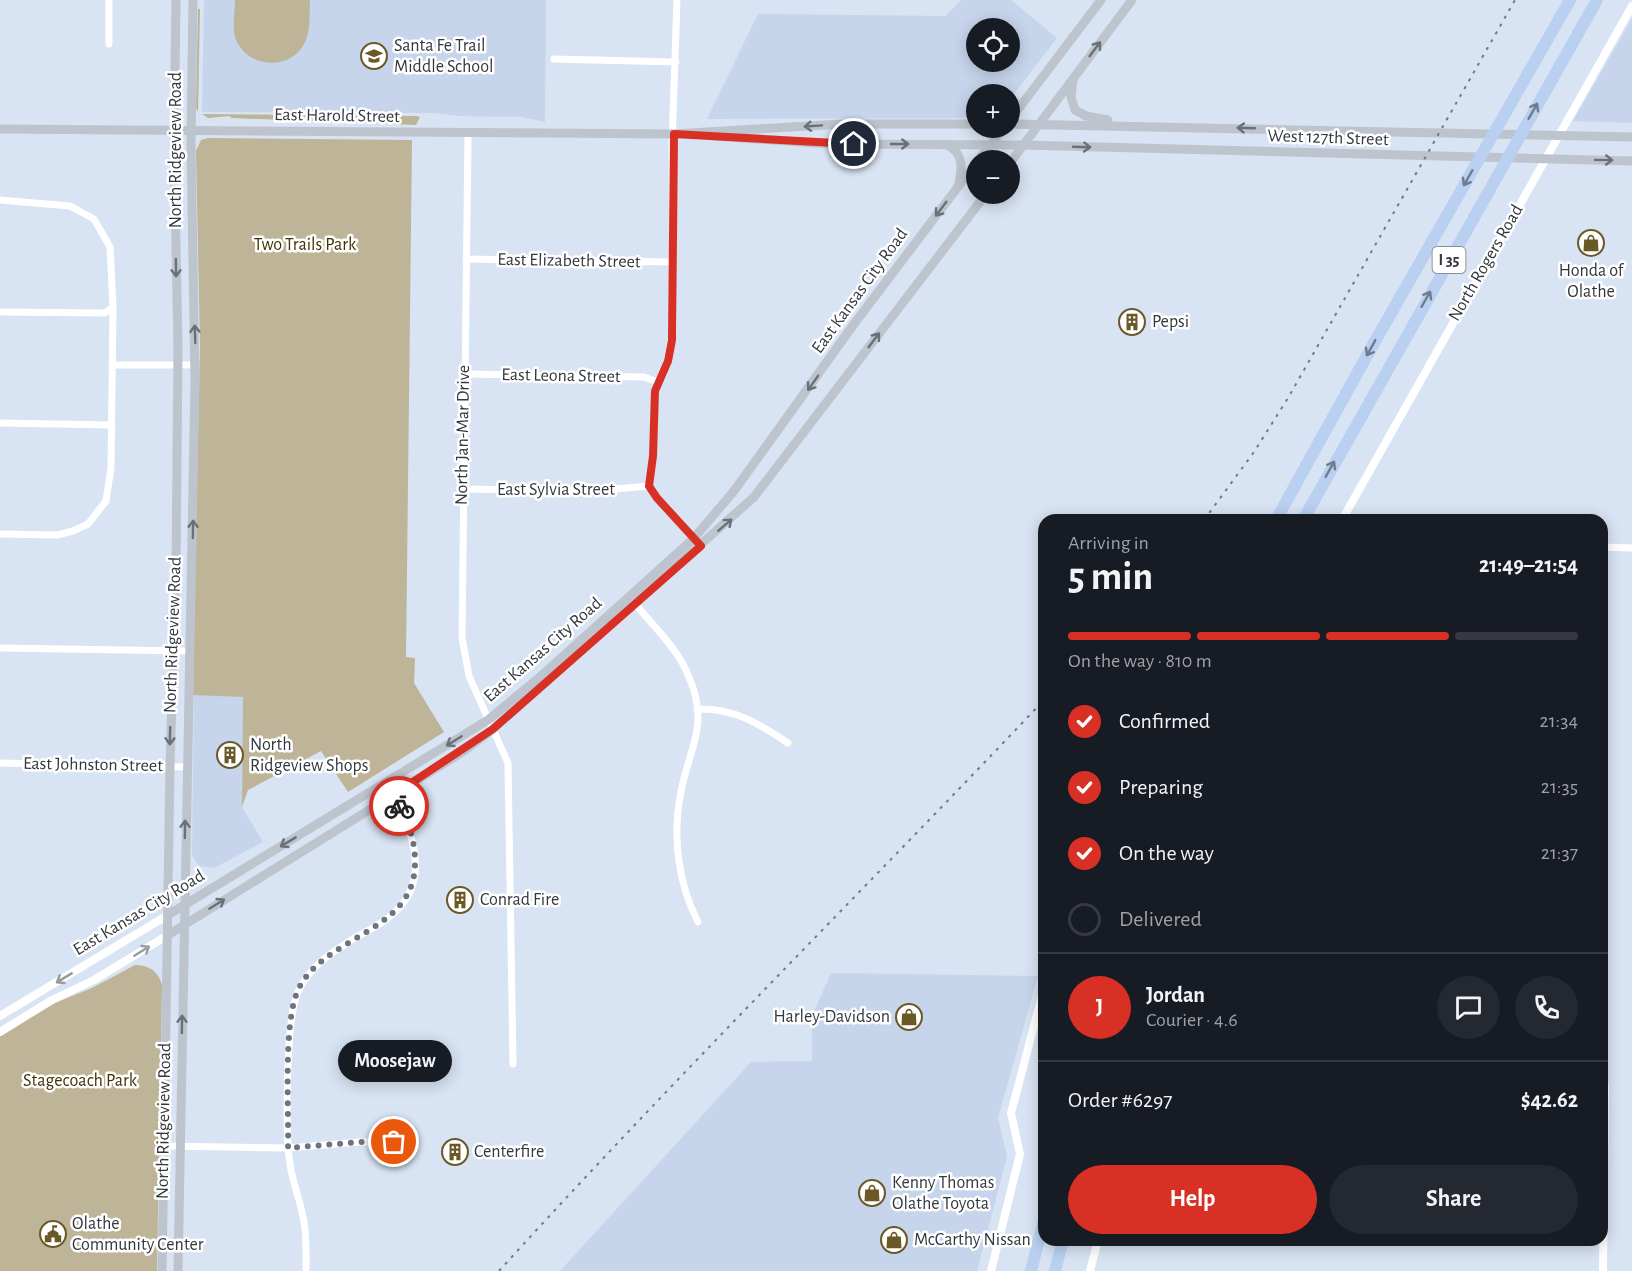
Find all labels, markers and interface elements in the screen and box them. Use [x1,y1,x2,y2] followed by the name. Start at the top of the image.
[966,18,1020,204] map controls
[966,18,1020,72] button: locate
[394,37,493,76] place label: Santa Fe Trail Middle School
[359,41,389,71] school or university icon: Santa Fe Trail Middle School
[1089,41,1102,57] one-way arrow
[167,72,185,228] street label: North Ridgeview Road
[966,84,1020,138] button: +
[1527,103,1539,120] one-way arrow
[274,106,400,126] street label: East Harold Street
[828,118,879,169] pin
[804,120,824,131] one-way arrow
[1237,123,1257,134] one-way arrow
[837,127,870,160] icon: home
[1267,127,1389,149] street label: West 127th Street
[889,138,909,150] one-way arrow
[1071,141,1091,152] one-way arrow
[966,150,1020,204] button: −
[1594,154,1614,166] one-way arrow
[1462,169,1473,187] one-way arrow
[935,201,947,217] one-way arrow
[1445,202,1527,324] street label: North Rogers Road
[809,225,911,357] street label: East Kansas City Road
[1576,228,1606,258] shop icon: Honda of Olathe
[254,236,357,254] park label: Two Trails Park
[1432,247,1466,273] road number: I 35
[497,251,641,271] street label: East Elizabeth Street
[171,258,182,278] one-way arrow
[1559,262,1625,301] place label: Honda of Olathe
[1421,291,1433,308] one-way arrow
[1117,307,1147,337] building icon: Pepsi
[1152,313,1189,331] place label: Pepsi
[189,324,201,344] one-way arrow
[867,333,880,349] one-way arrow
[1365,339,1377,356] one-way arrow
[453,365,473,505] street label: North Jan-Mar Drive
[501,366,621,386] street label: East Leona Street
[807,375,819,391] one-way arrow
[1324,461,1336,478] one-way arrow
[497,481,615,499] street label: East Sylvia Street
[717,518,733,531] one-way arrow
[187,519,199,539] one-way arrow
[1068,533,1149,553] text: Arriving in
[1479,554,1578,576] text: 21:49–21:54
[161,557,185,713] street label: North Ridgeview Road
[1068,558,1153,597] text: 5 min
[481,594,605,706] street label: East Kansas City Road
[1068,651,1212,671] text: On the way · 810 m
[1068,705,1101,738] icon: check
[1119,710,1210,732] text: Confirmed
[1540,711,1578,731] text: 21:34
[165,726,176,746] one-way arrow
[250,736,368,775] place label: North Ridgeview Shops
[446,736,463,748] one-way arrow
[215,740,245,770] building icon: North Ridgeview Shops
[23,755,163,775] street label: East Johnston Street
[1068,771,1101,804] icon: check
[369,776,429,836] courier
[1119,776,1203,798] text: Preparing
[1541,777,1578,797] text: 21:35
[383,790,416,823] icon: bike
[179,819,191,839] one-way arrow
[280,837,297,849] one-way arrow
[1068,837,1101,870] icon: check
[1119,842,1214,864] text: On the way
[1541,843,1578,863] text: 21:37
[70,867,208,959] street label: East Kansas City Road
[445,885,475,915] building icon: Conrad Fire
[480,891,559,909] place label: Conrad Fire
[208,898,225,910] one-way arrow
[1119,908,1202,930] text: Delivered
[133,944,150,956] one-way arrow
[56,972,73,984] one-way arrow
[1437,976,1500,1039] button: chat
[1515,976,1578,1039] button: phone
[1146,984,1205,1006] text: Jordan
[1096,996,1103,1018] text: J
[894,1002,924,1032] shop icon: Harley-Davidson
[774,1008,890,1026] place label: Harley-Davidson
[1146,1010,1238,1030] text: Courier · 4.6
[176,1014,188,1034] one-way arrow
[337,1040,451,1082] callout: Moosejaw
[154,1043,174,1199] street label: North Ridgeview Road
[354,1051,436,1071] text: Moosejaw
[23,1072,138,1090] park label: Stagecoach Park
[1068,1089,1173,1111] text: Order #6297
[1521,1089,1578,1111] text: $42.62
[368,1116,419,1167] pin
[377,1125,410,1158] icon: bag
[440,1137,470,1167] building icon: Centerfire
[474,1143,544,1161] place label: Centerfire
[1068,1165,1317,1234] button: Help
[1329,1165,1578,1234] button: Share
[892,1174,994,1213] place label: Kenny Thomas Olathe Toyota
[857,1178,887,1208] shop icon: Kenny Thomas Olathe Toyota
[72,1215,204,1254] place label: Olathe Community Center
[38,1219,68,1249] public building icon: Olathe Community Center
[879,1225,909,1255] shop icon: McCarthy Nissan
[914,1231,1031,1249] place label: McCarthy Nissan

